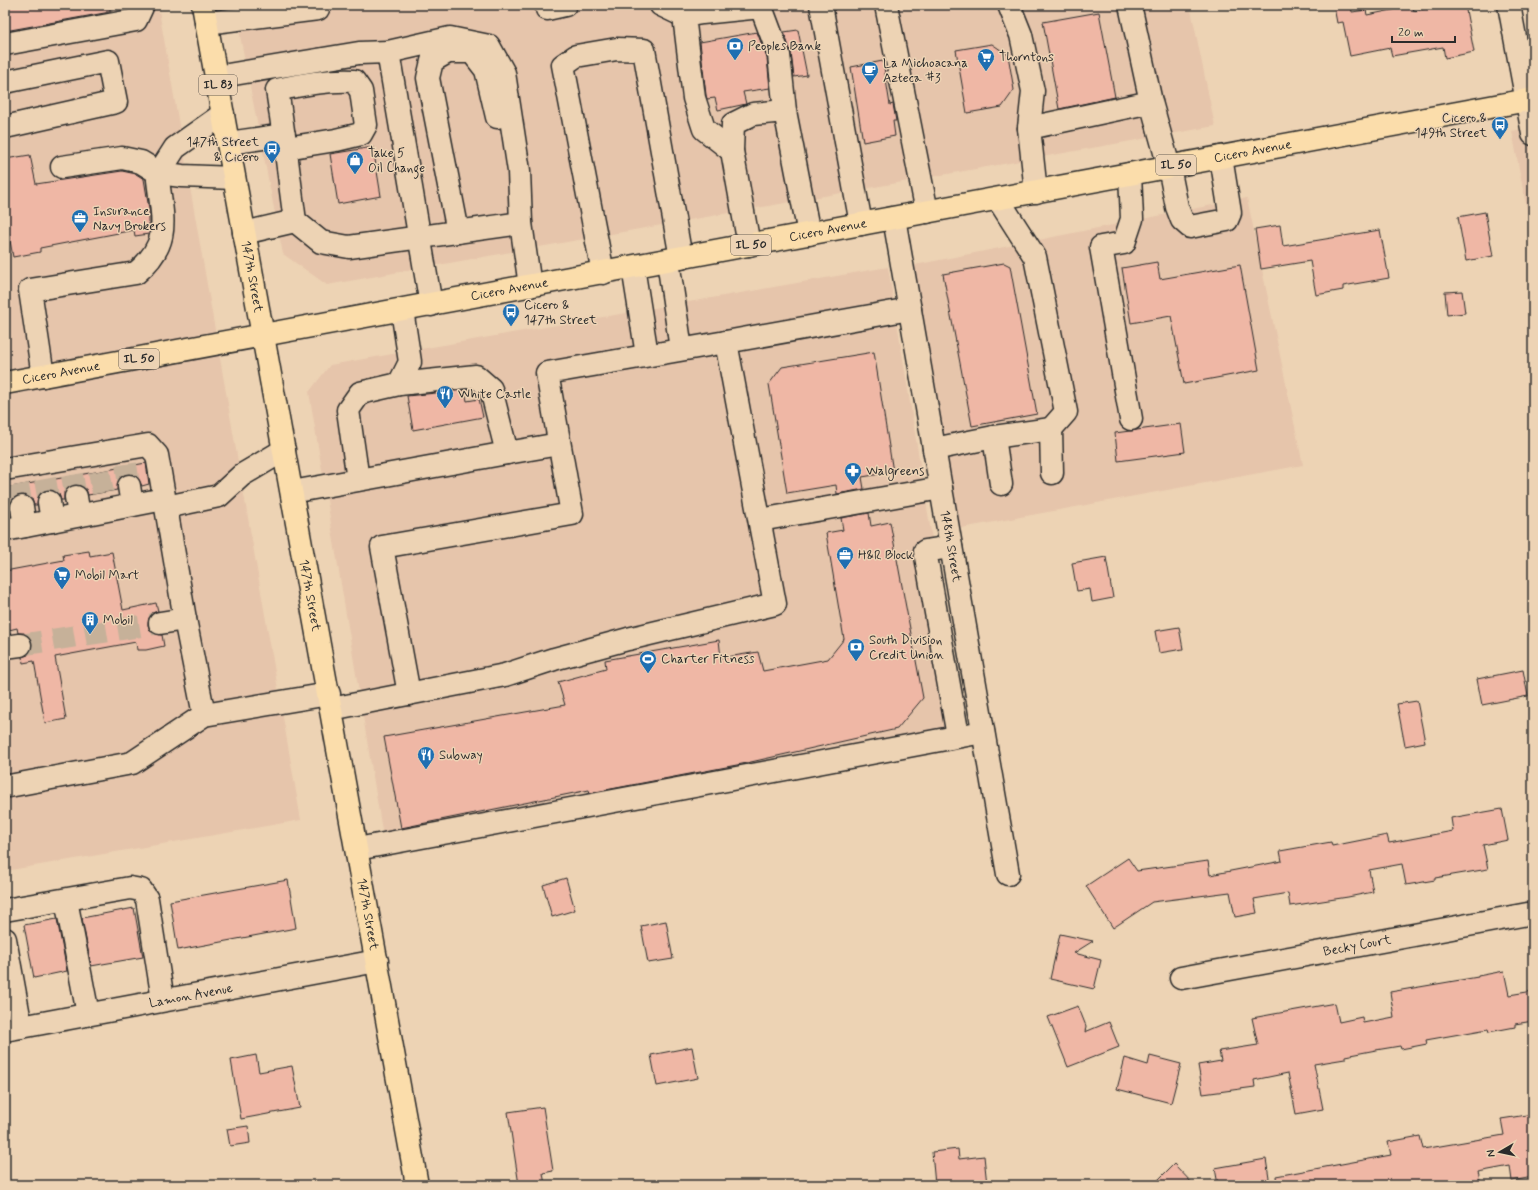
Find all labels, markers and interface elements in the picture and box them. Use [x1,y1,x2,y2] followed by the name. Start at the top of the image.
[1392,18,1455,44] scale bar
[1398,25,1424,41] text: 20 m
[725,36,745,61] bank icon: Peoples Bank
[748,38,822,55] place label: Peoples Bank
[976,47,996,72] supermarket icon: Thorntons
[999,49,1054,66] place label: Thorntons
[883,55,968,87] place label: La Michoacana Azteca #3
[860,60,880,85] cafe icon: La Michoacana Azteca #3
[199,75,237,95] road number: IL 83
[1415,110,1487,142] place label: Cicero & 149th Street
[1490,115,1510,140] bus stop icon: Cicero & 149th Street
[186,134,259,166] place label: 147th Street & Cicero
[1212,136,1293,167] street label: Cicero Avenue
[262,139,282,164] bus stop icon: 147th Street & Cicero
[368,145,425,179] place label: Take 5 Oil Change
[345,150,365,175] shop icon: Take 5 Oil Change
[1156,155,1196,175] road number: IL 50
[93,203,166,235] place label: Insurance Navy Brokers
[70,208,90,233] office icon: Insurance Navy Brokers
[788,215,868,246] street label: Cicero Avenue
[731,235,771,255] road number: IL 50
[237,239,267,314] street label: 147th Street
[469,274,550,305] street label: Cicero Avenue
[524,297,597,329] place label: Cicero & 147th Street
[501,302,521,327] bus stop icon: Cicero & 147th Street
[119,349,159,369] road number: IL 50
[21,357,101,388] street label: Cicero Avenue
[435,384,455,409] restaurant icon: White Castle
[458,386,531,403] place label: White Castle
[843,461,863,486] pharmacy icon: Walgreens
[866,463,924,481] place label: Walgreens
[936,509,966,584] street label: 148th Street
[835,545,855,570] office icon: H&R Block
[858,547,914,564] place label: H&R Block
[295,558,325,633] street label: 147th Street
[52,565,72,590] supermarket icon: Mobil Mart
[75,567,139,584] place label: Mobil Mart
[80,610,100,635] building icon: Mobil
[103,612,133,629] place label: Mobil
[869,632,944,664] place label: South Division Credit Union
[846,637,866,662] bank icon: South Division Credit Union
[638,649,658,674] sports icon: Charter Fitness
[661,651,755,668] place label: Charter Fitness
[416,745,436,770] restaurant icon: Subway
[439,747,483,764] place label: Subway
[353,877,383,952] street label: 147th Street
[1322,931,1393,960] street label: Becky Court
[148,979,234,1012] street label: Lamon Avenue
[1480,1132,1520,1172] north arrow
[1484,1149,1499,1158] text: N

